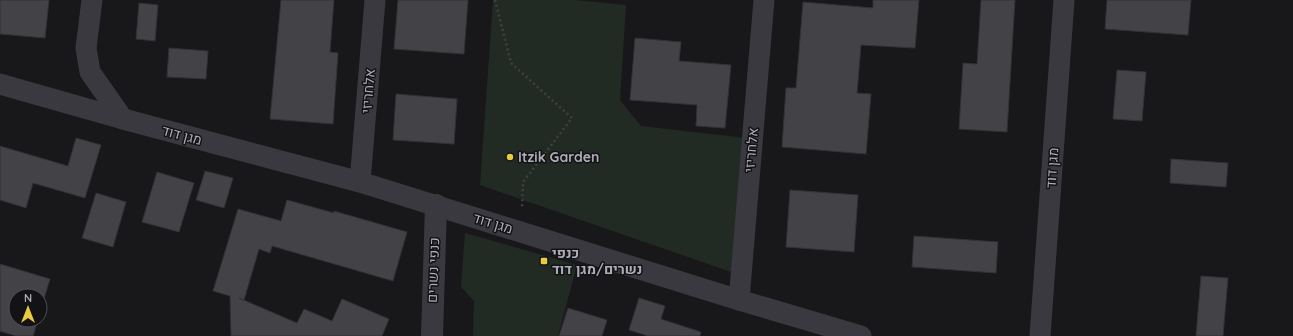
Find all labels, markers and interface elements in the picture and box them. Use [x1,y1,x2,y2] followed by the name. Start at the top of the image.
[357,68,379,114] street label: אלחריזי
[160,121,204,149] street label: מגן דוד
[740,127,762,173] street label: אלחריזי
[1042,147,1062,189] street label: מגן דוד
[518,148,599,166] place label: Itzik Garden
[505,152,515,162] marker: Itzik Garden
[471,208,515,238] street label: מגן דוד
[423,237,443,303] street label: כנפי נשרים
[552,244,642,278] place label: כנפי נשרים/מגן דוד
[539,256,549,266] marker: כנפי נשרים/מגן דוד
[8,288,48,328] north arrow
[24,291,32,305] text: N

